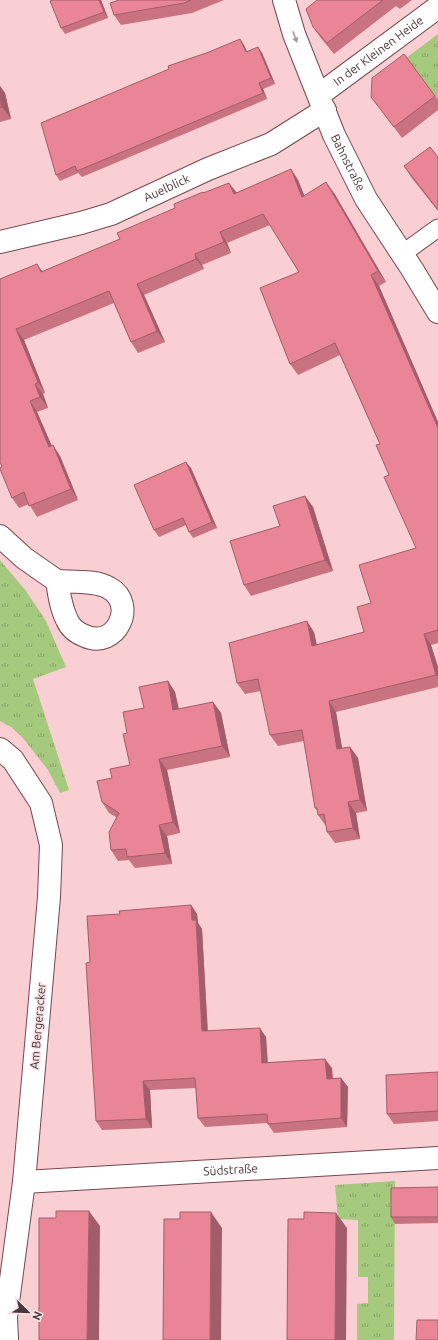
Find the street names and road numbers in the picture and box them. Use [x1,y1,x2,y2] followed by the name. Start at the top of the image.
[331,13,426,88] street label: In der Kleinen Heide
[329,132,368,193] street label: Bahnstraße
[142,171,192,204] street label: Auelblick
[27,982,48,1070] street label: Am Bergeracker
[203,1161,258,1178] street label: Südstraße

